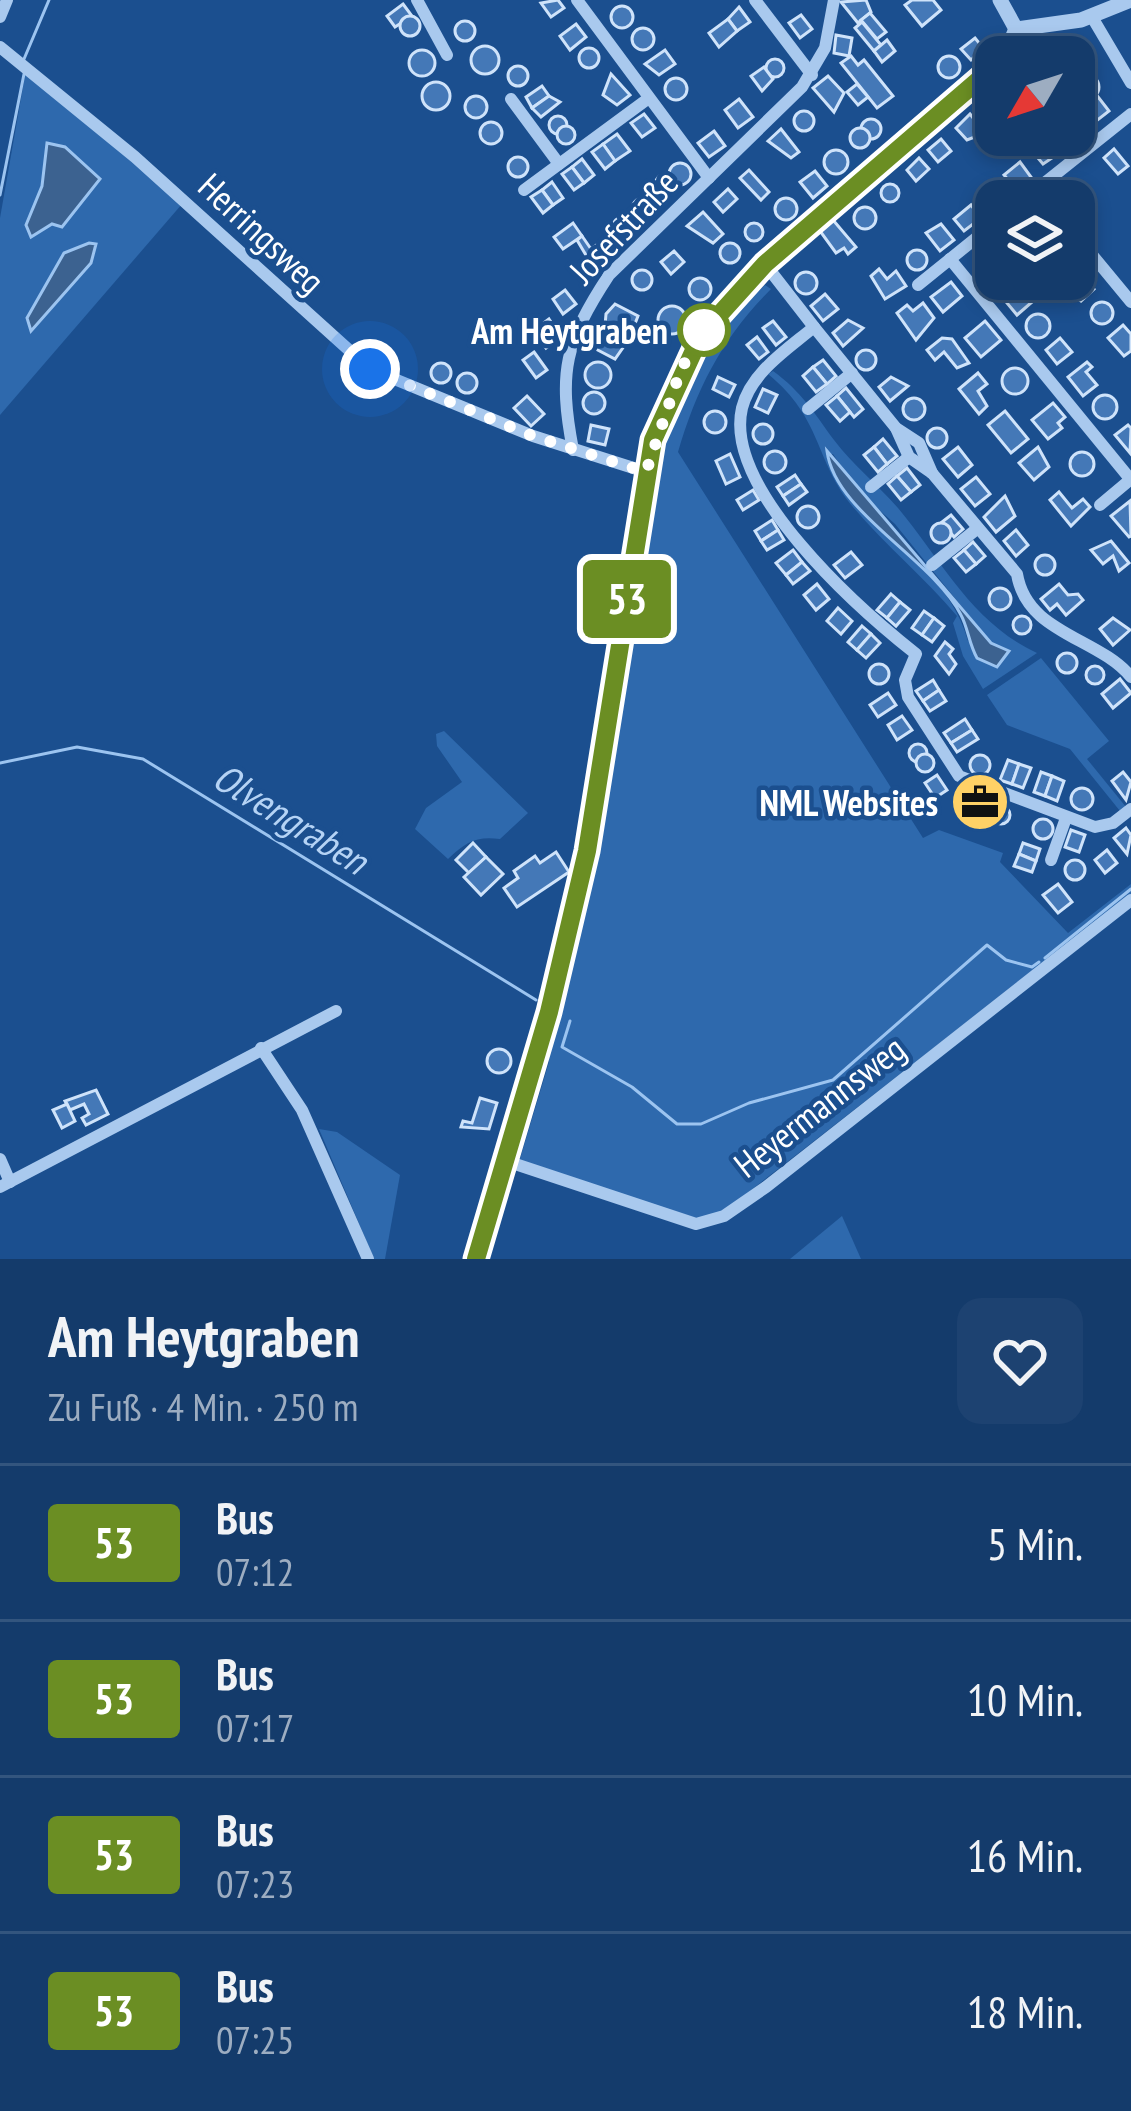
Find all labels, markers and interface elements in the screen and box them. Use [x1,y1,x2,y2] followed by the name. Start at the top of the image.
[975,36,1095,156] north arrow
[975,36,1095,300] map controls
[558,159,688,294] street label: Josefstraße
[189,163,335,303] street label: Herringsweg
[975,180,1095,300] button: layers
[679,305,729,355] marker: Am Heytgraben
[470,307,668,354] place label: Am Heytgraben
[340,339,400,399] your location
[573,560,681,638] line badge: 53
[607,571,647,626] text: 53
[204,751,379,886] water label: Olvengraben
[949,771,1011,833] office icon: NML Websites
[760,779,938,826] place label: NML Websites
[724,1025,914,1187] street label: Heyermannsweg
[957,1298,1083,1424] button: heart
[48,1299,360,1373] text: Am Heytgraben
[48,1381,358,1432] text: Zu Fuß · 4 Min. · 250 m
[216,1488,274,1546] text: Bus
[987,1514,1083,1572] text: 5 Min.
[94,1515,134,1570] text: 53
[216,1546,294,1597] text: 07:12
[216,1644,274,1702] text: Bus
[967,1670,1083,1728] text: 10 Min.
[94,1671,134,1726] text: 53
[216,1702,294,1753] text: 07:17
[216,1800,274,1858] text: Bus
[967,1826,1083,1884] text: 16 Min.
[94,1827,134,1882] text: 53
[216,1858,294,1909] text: 07:23
[216,1956,274,2014] text: Bus
[967,1982,1083,2040] text: 18 Min.
[94,1983,134,2038] text: 53
[216,2014,294,2065] text: 07:25

